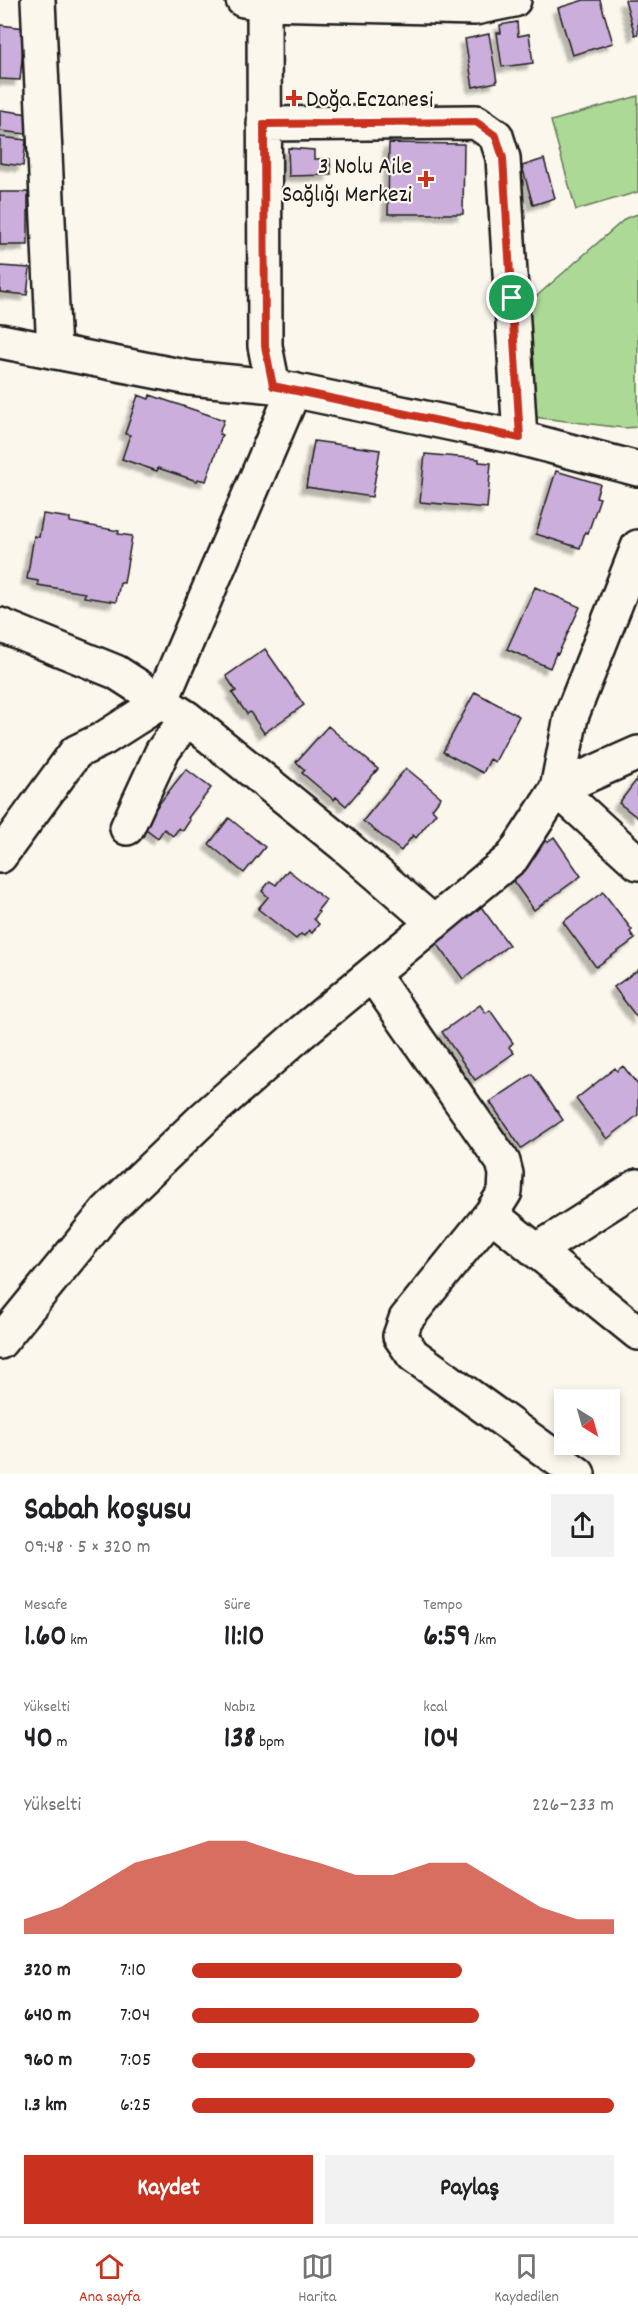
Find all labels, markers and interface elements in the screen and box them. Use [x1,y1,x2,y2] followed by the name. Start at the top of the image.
[306,84,433,118] place label: Doğa Eczanesi
[287,91,301,105] marker: Doğa Eczanesi
[282,151,412,213] place label: 3 Nolu Aile Sağlığı Merkezi
[417,170,435,188] marker: 3 Nolu Aile Sağlığı Merkezi
[486,272,537,323] pin
[495,281,528,314] icon: arrive
[554,1389,620,1455] north arrow
[554,1389,620,1455] map controls
[24,1488,191,1535] text: Sabah koşusu
[551,1494,614,1557] button: share
[24,1534,151,1562] text: 09:48 · 5 × 320 m
[24,1594,67,1617] text: Mesafe
[224,1594,251,1617] text: Süre
[423,1594,462,1617] text: Tempo
[24,1617,67,1660] text: 1.60
[224,1617,265,1660] text: 11:10
[423,1617,471,1660] text: 6:59
[67,1629,88,1652] text: km
[471,1629,496,1652] text: /km
[24,1696,70,1719] text: Yükselti
[224,1696,255,1719] text: Nabız
[423,1696,448,1719] text: kcal
[24,1719,53,1762] text: 40
[224,1719,256,1762] text: 138
[423,1719,459,1762] text: 104
[53,1731,67,1754] text: m
[256,1731,285,1754] text: bpm
[24,1792,81,1820] text: Yükselti
[532,1792,614,1820] text: 226–233 m
[24,1957,71,1985] text: 320 m
[120,1957,146,1985] text: 7:10
[24,2002,71,2030] text: 640 m
[120,2002,150,2030] text: 7:04
[24,2047,72,2075] text: 960 m
[120,2047,151,2075] text: 7:05
[24,2092,67,2120] text: 1.3 km
[120,2092,151,2120] text: 6:25
[24,2155,313,2224] button: Kaydet
[325,2155,614,2224] button: Paylaş
[79,2250,140,2309] tab: Ana sayfa
[298,2250,336,2309] tab: Harita
[494,2250,559,2309] tab: Kaydedilen

